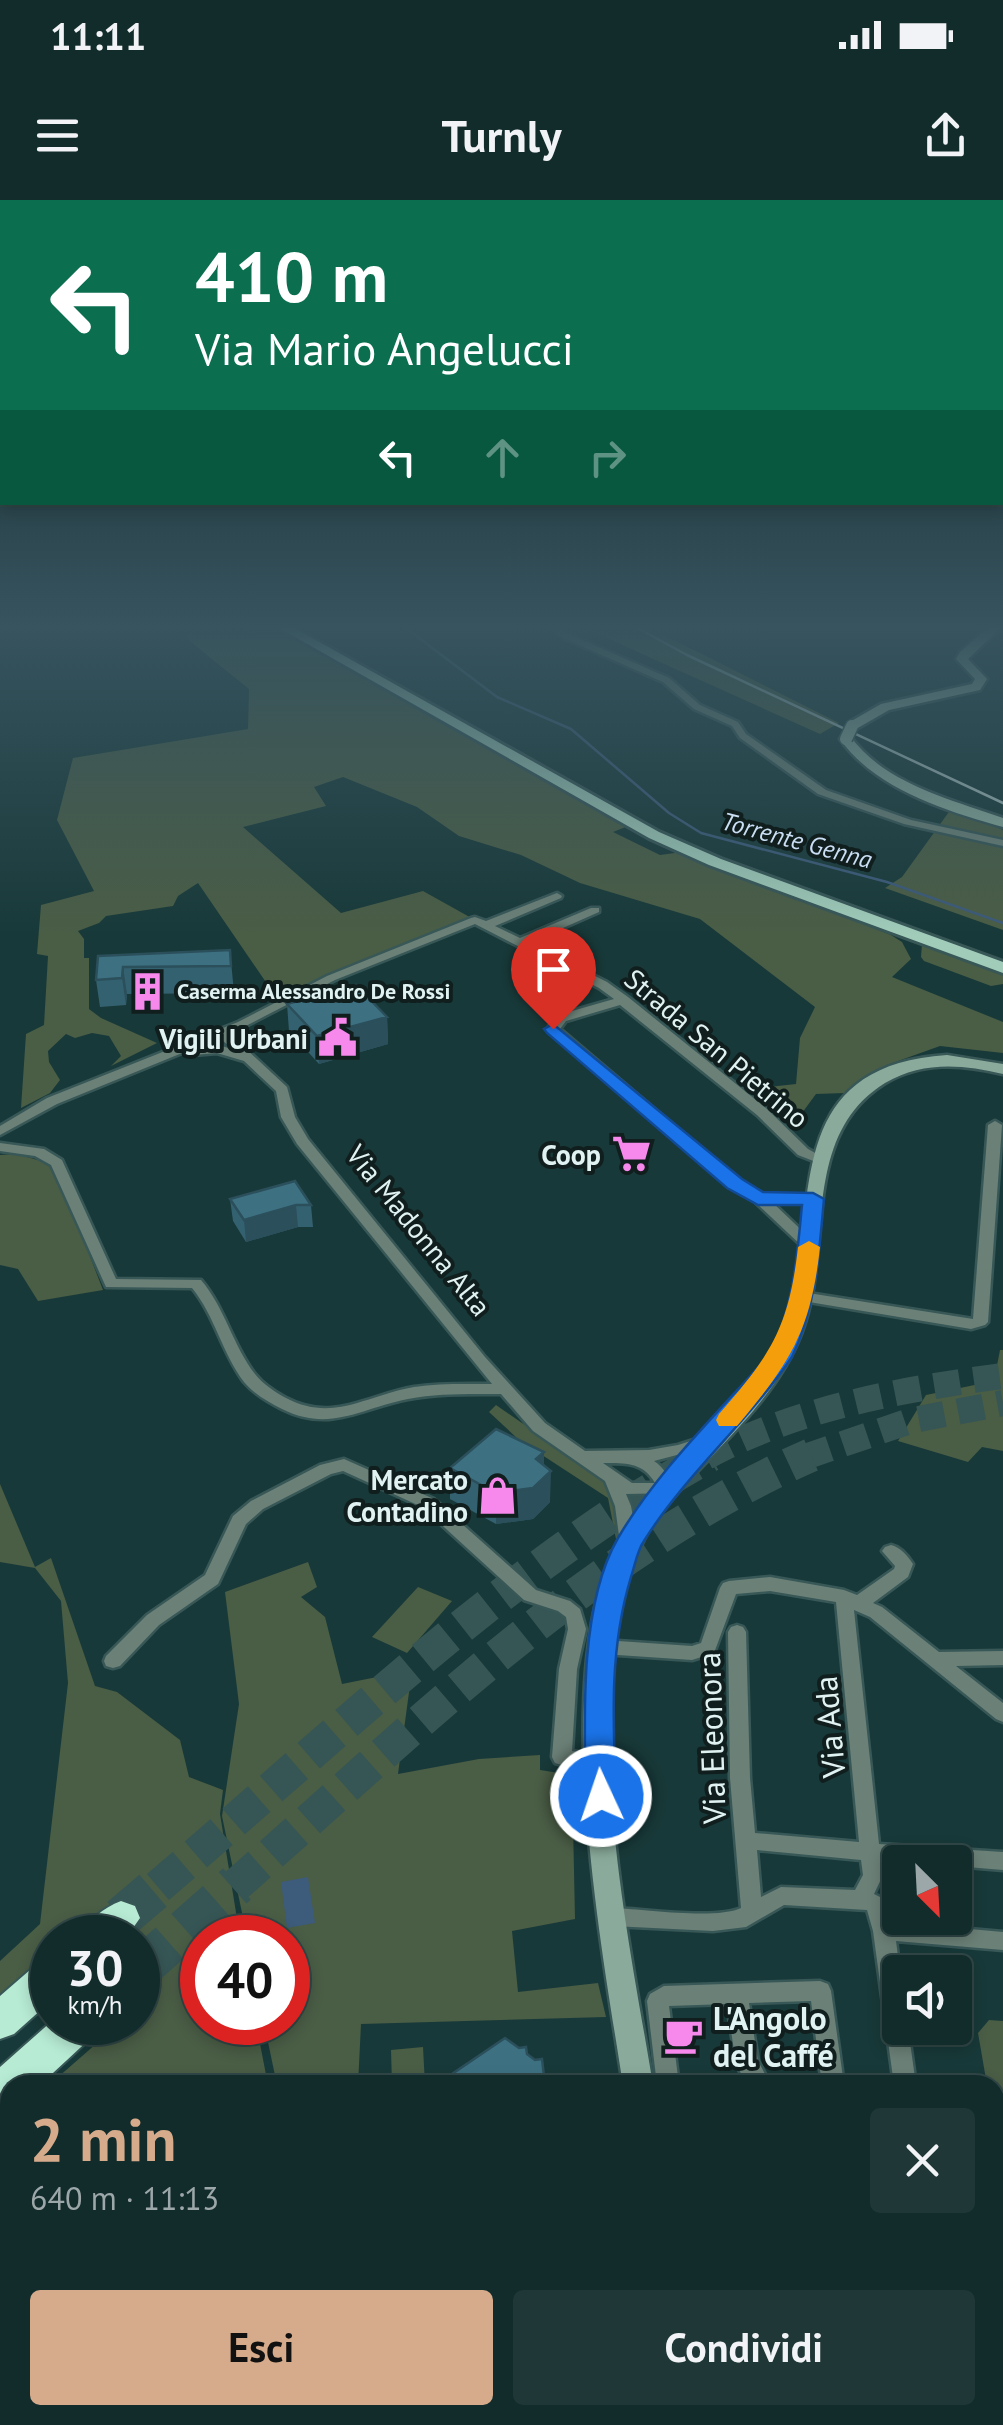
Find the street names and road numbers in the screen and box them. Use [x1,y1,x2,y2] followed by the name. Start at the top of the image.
[617,960,817,1136] street label: Strada San Pietrino
[338,1136,499,1323] street label: Via Madonna Alta
[687,1651,735,1826] street label: Via Eleonora
[804,1674,854,1781] street label: Via Ada

